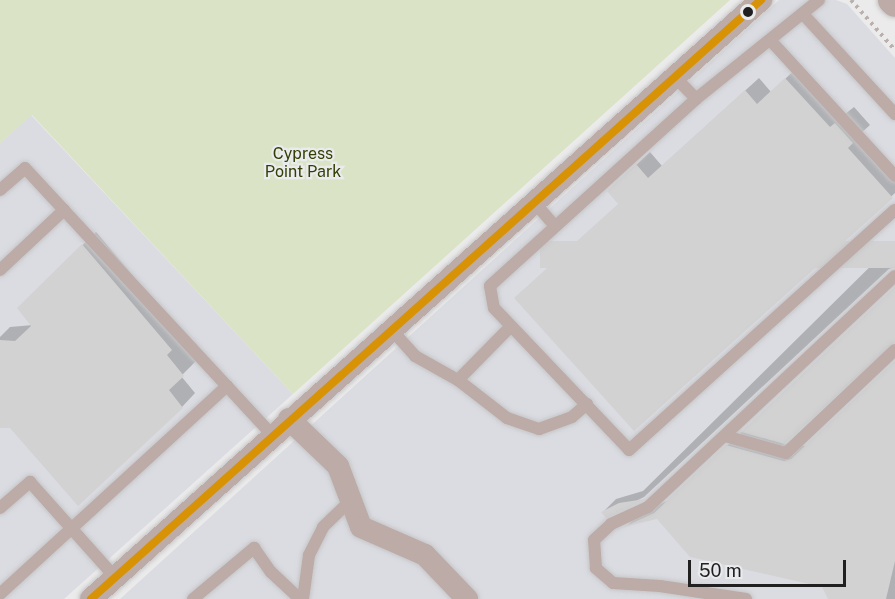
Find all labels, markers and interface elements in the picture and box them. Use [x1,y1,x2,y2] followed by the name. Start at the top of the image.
[742,6,754,18] unlabelled marker
[265,144,341,182] park label: Cypress Point Park
[691,548,848,586] scale bar
[699,560,742,581] text: 50 m

